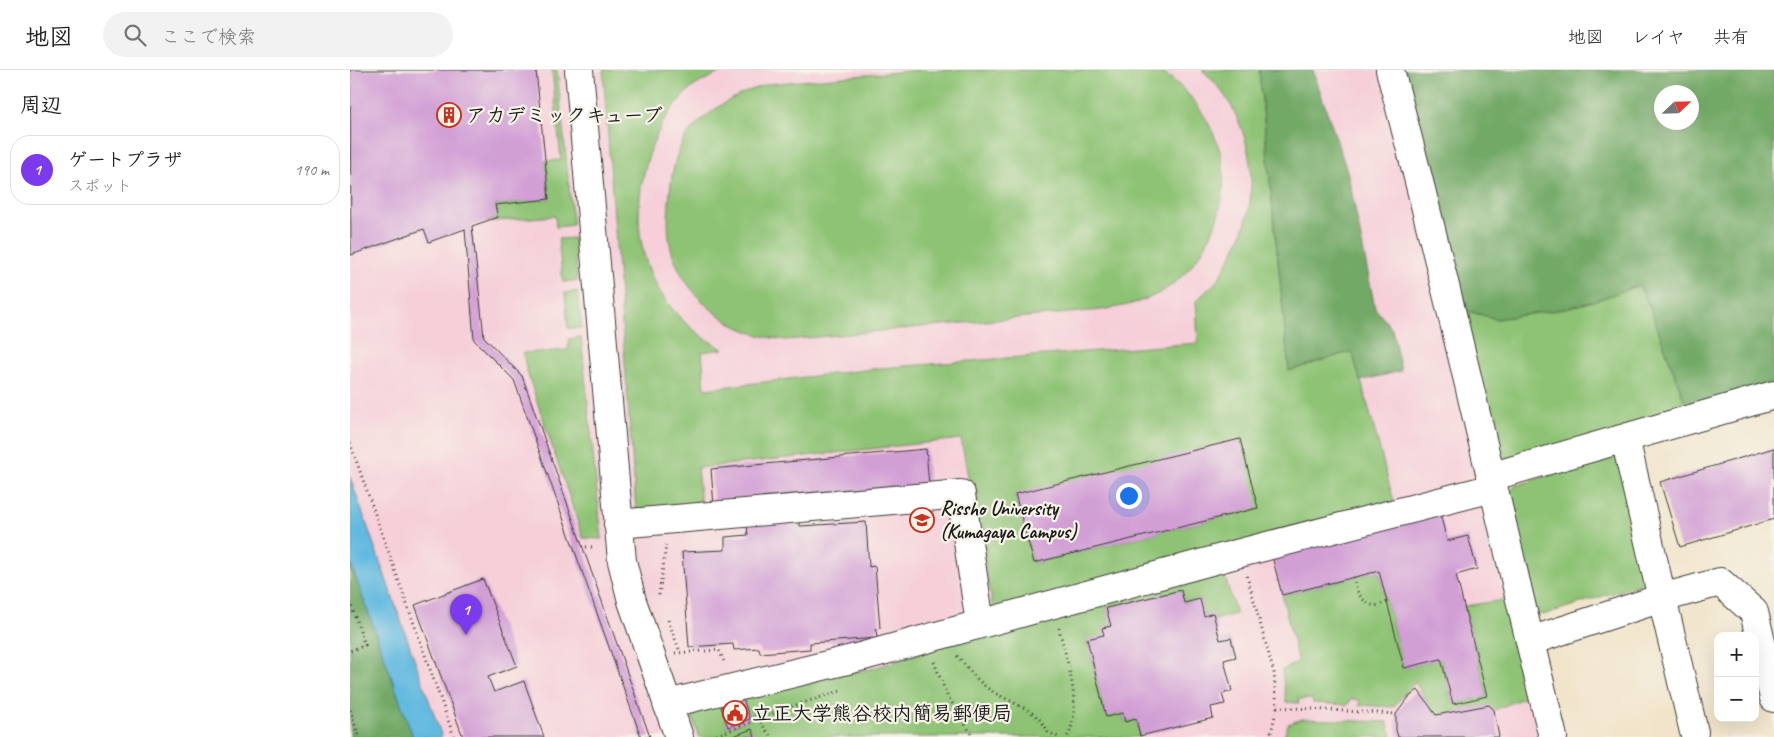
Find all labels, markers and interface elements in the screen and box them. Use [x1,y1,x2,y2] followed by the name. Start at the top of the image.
[103,12,453,57] search box
[121,21,149,49] icon: search
[25,22,73,52] text: 地図
[161,25,256,49] text: ここで検索
[1568,26,1604,48] text: 地図
[1632,26,1685,48] text: レイヤ
[1713,26,1749,48] text: 共有
[1654,85,1699,130] north arrow
[20,92,62,118] text: 周辺
[436,102,462,128] building icon: アカデミックキューブ
[466,103,663,128] place label: アカデミックキューブ
[68,148,182,172] text: ゲートプラザ
[33,160,41,180] text: 1
[295,160,329,180] text: 190 m
[68,176,132,196] text: スポット
[1116,483,1142,509] your location
[940,496,1078,544] place label: Rissho University (Kumagaya Campus)
[909,507,935,533] school or university icon: Rissho University (Kumagaya Campus)
[450,594,482,635] pin: 1
[1714,632,1759,722] map controls
[1714,632,1759,677] button: +
[1714,677,1759,722] button: −
[722,700,748,726] public building icon: 立正大学熊谷校内簡易郵便局
[752,701,1012,726] place label: 立正大学熊谷校内簡易郵便局

